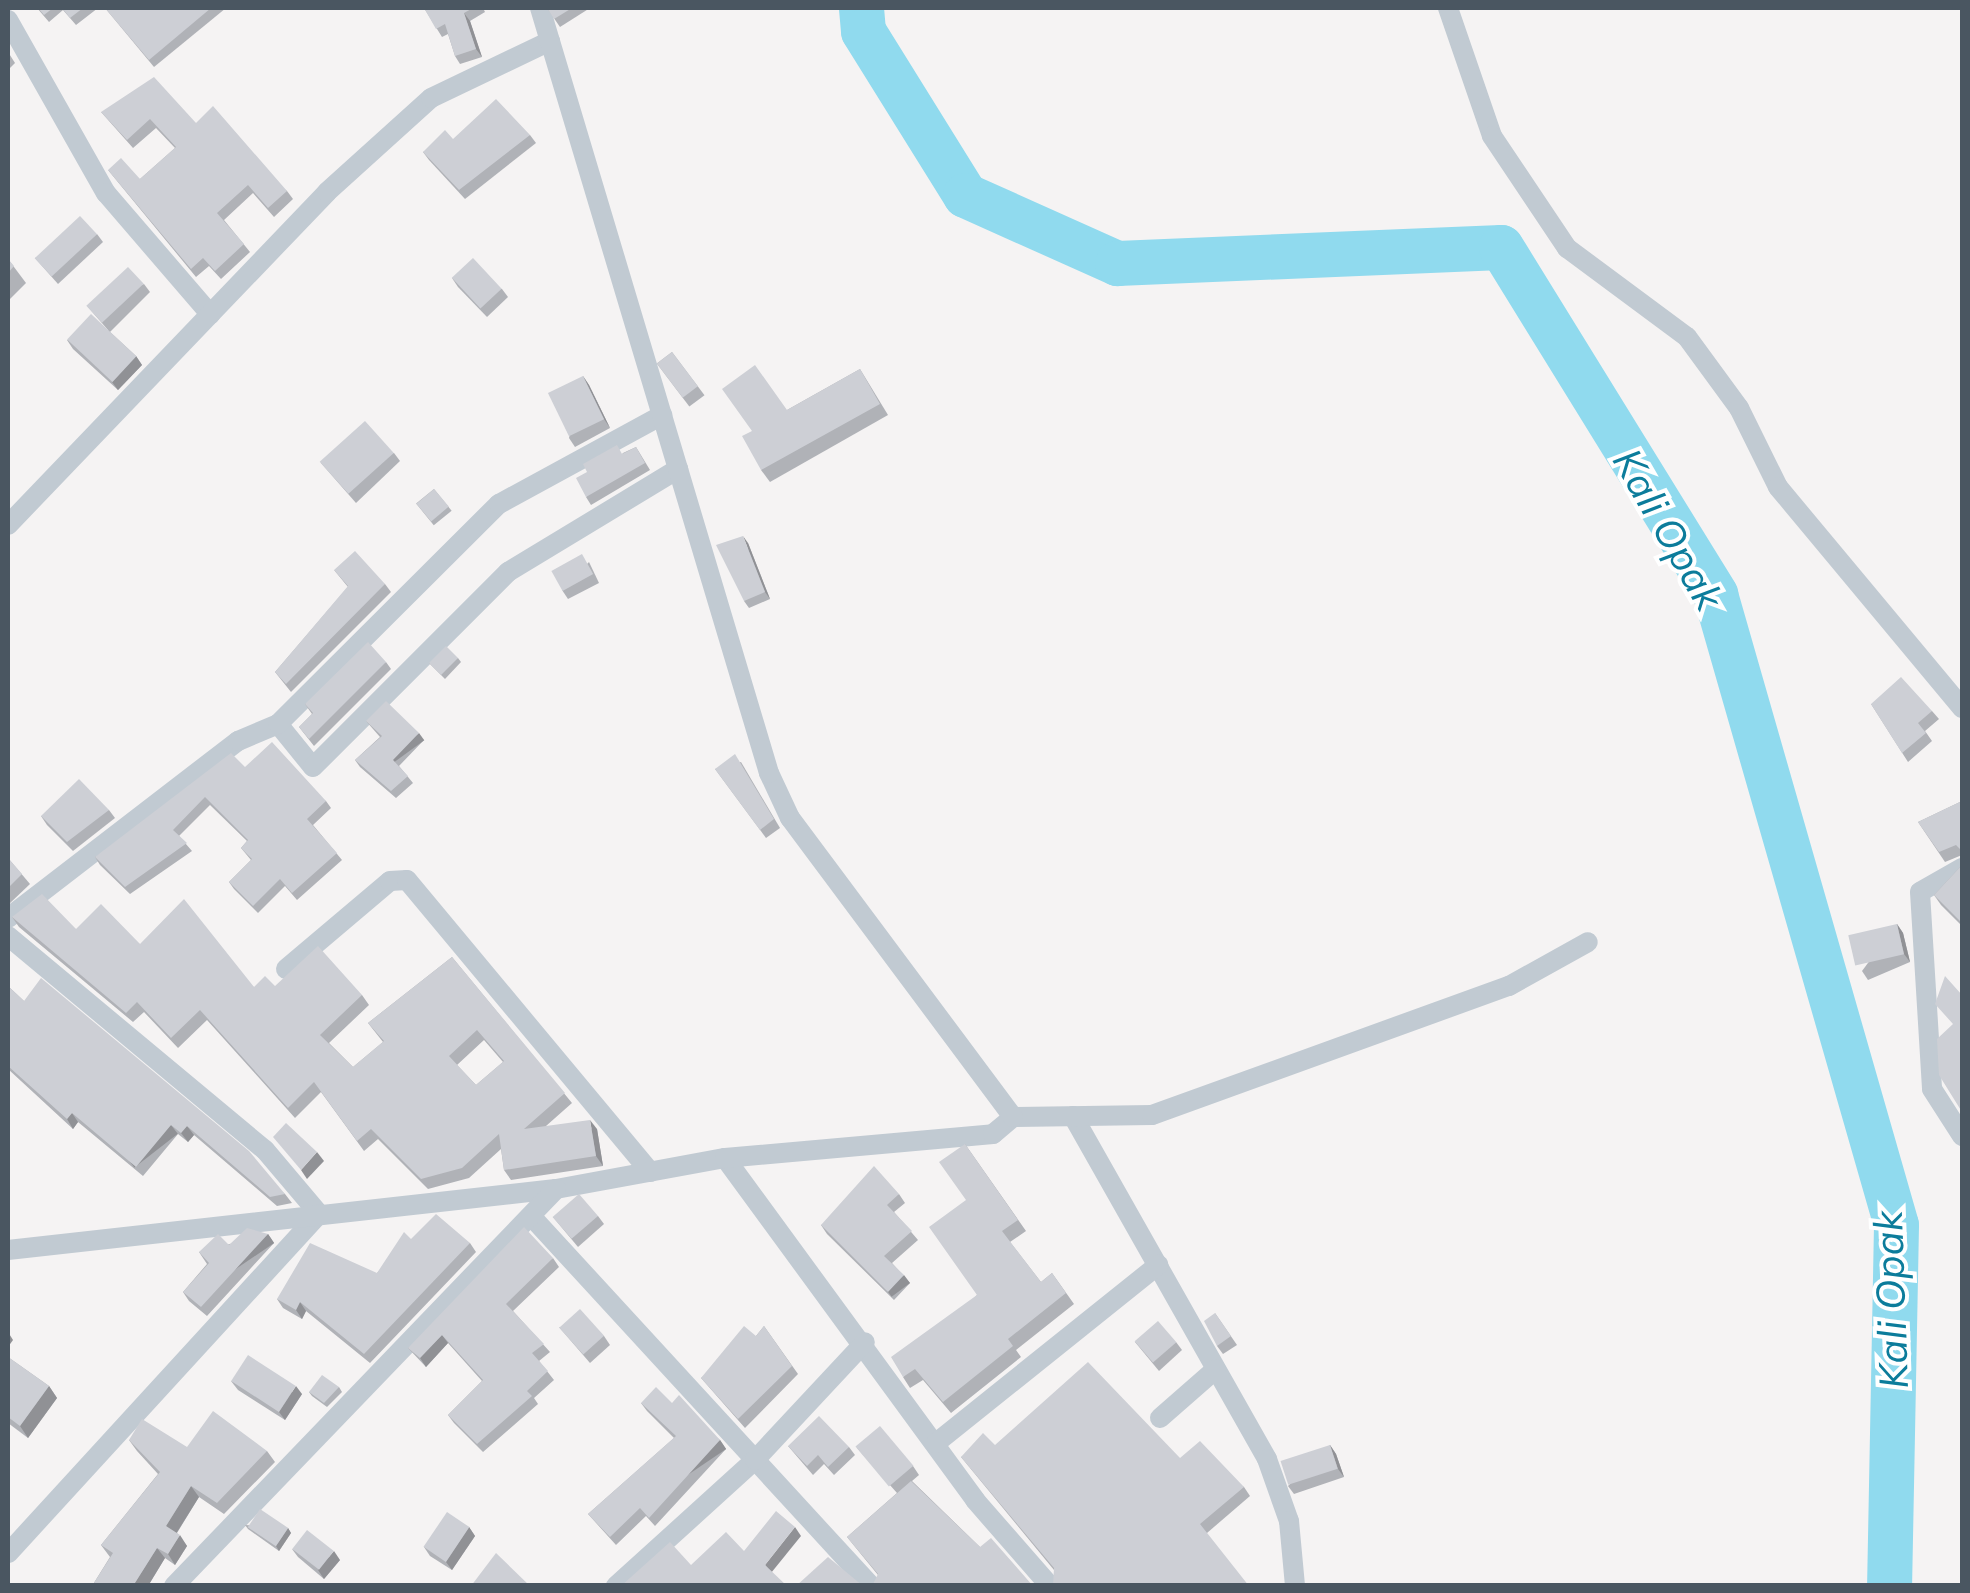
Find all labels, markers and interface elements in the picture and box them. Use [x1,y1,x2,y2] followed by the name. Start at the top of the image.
[1604,440,1734,618] water label: Kali Opak
[1863,1210,1917,1390] water label: Kali Opak

